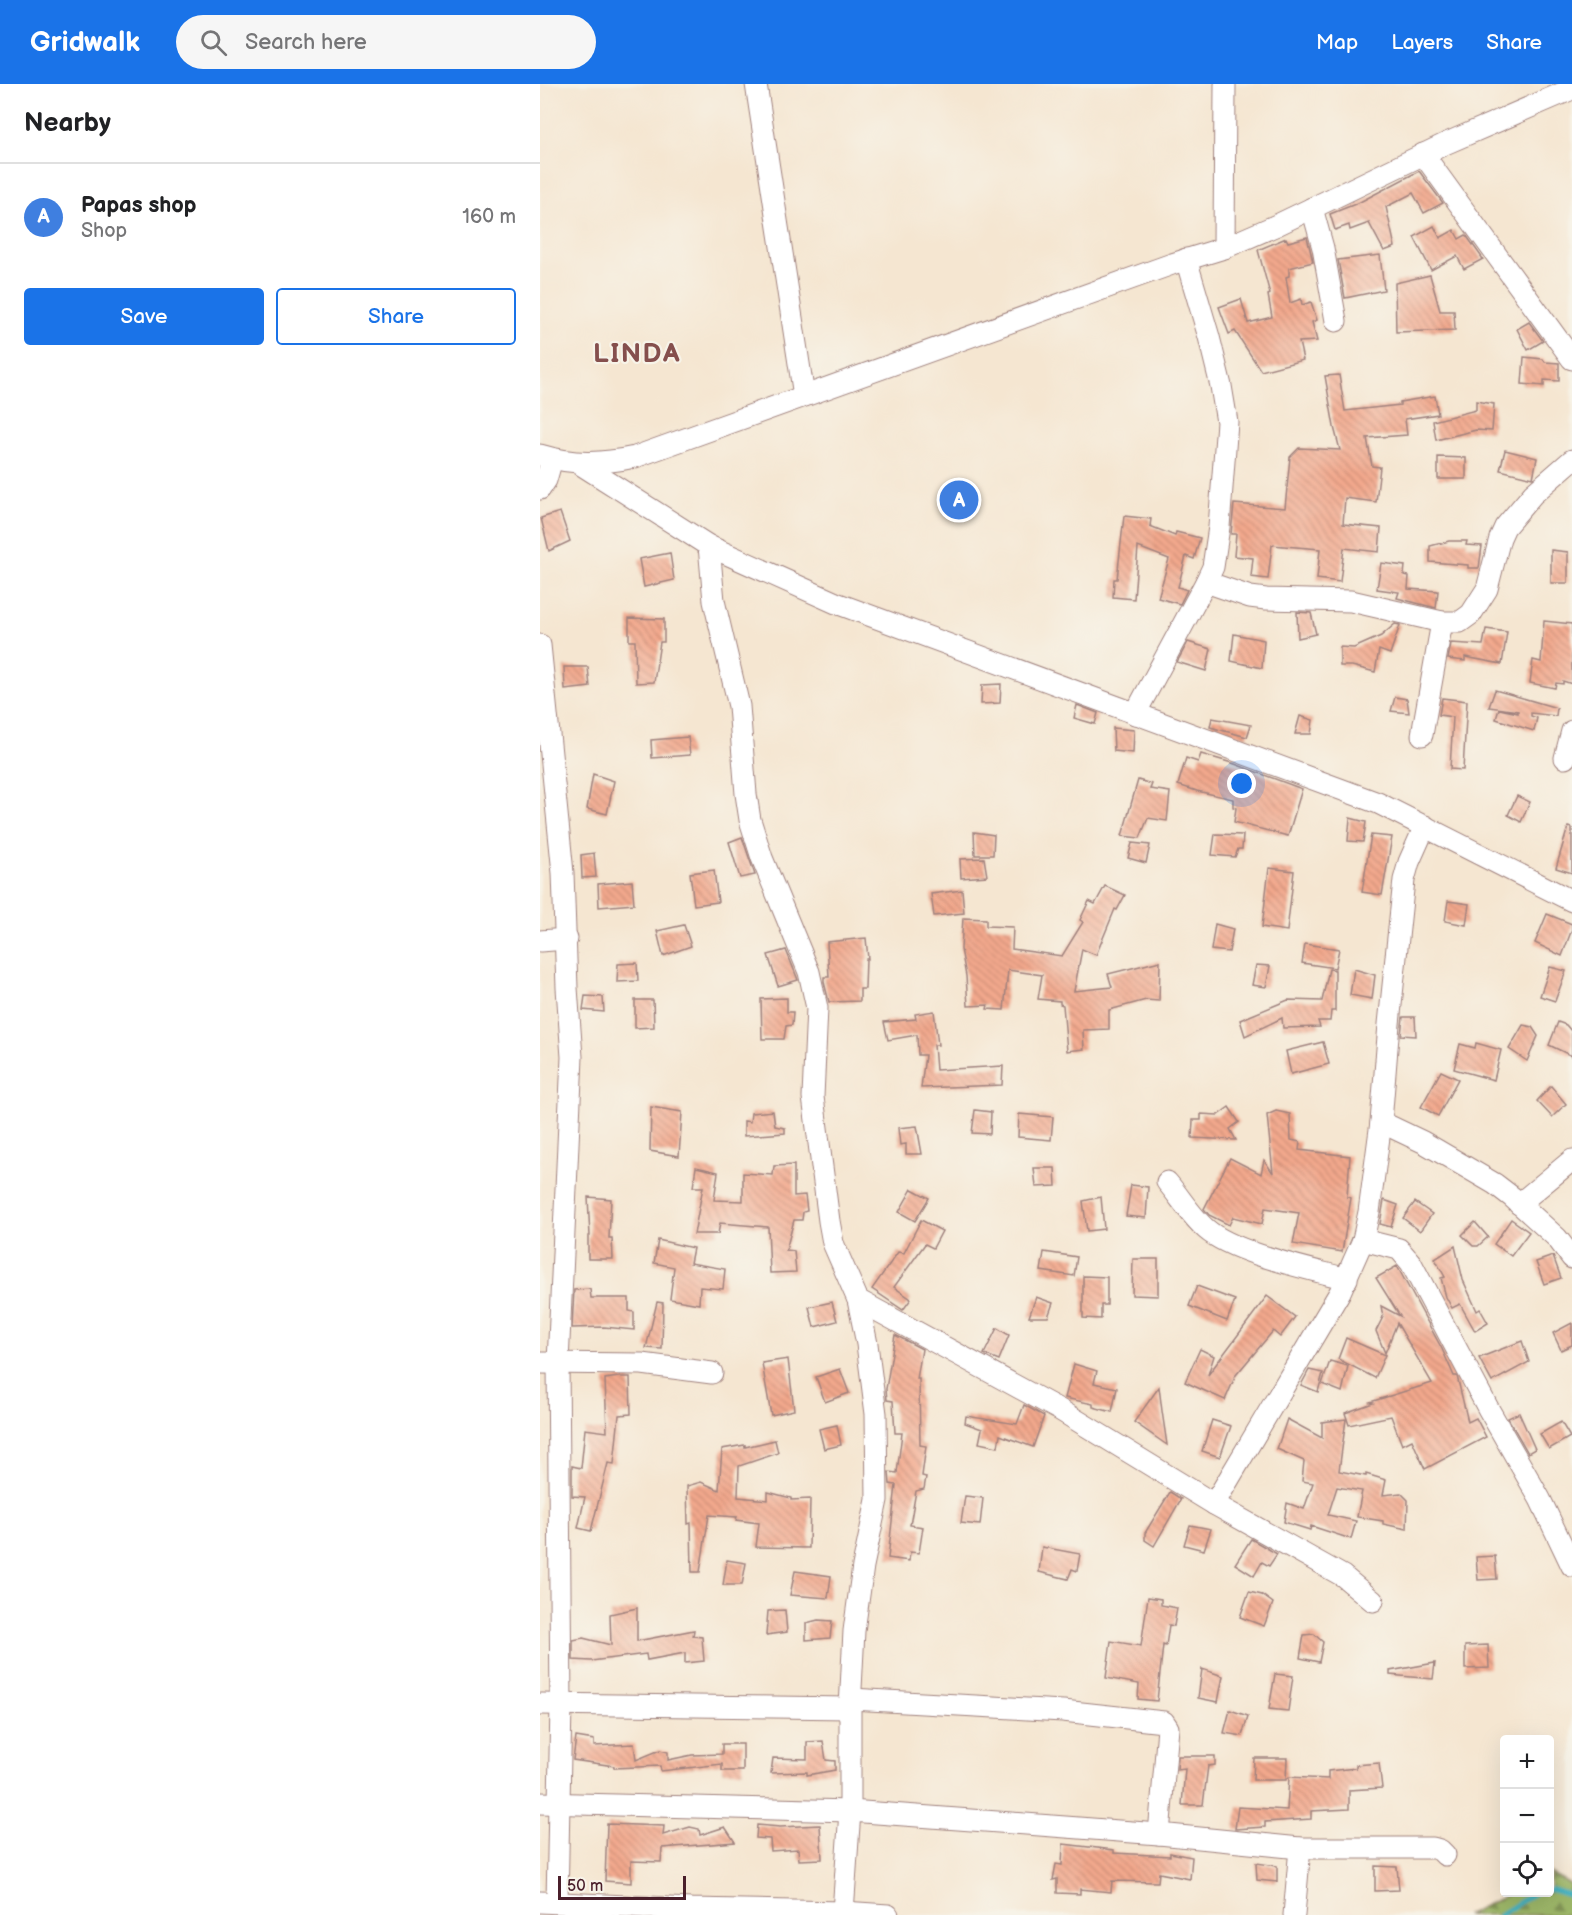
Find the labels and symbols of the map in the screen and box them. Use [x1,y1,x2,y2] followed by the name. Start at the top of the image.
[593,338,681,370] district label: LINDA
[940,478,978,522] pin: A
[1227,769,1256,798] your location
[558,1873,686,1900] scale bar

